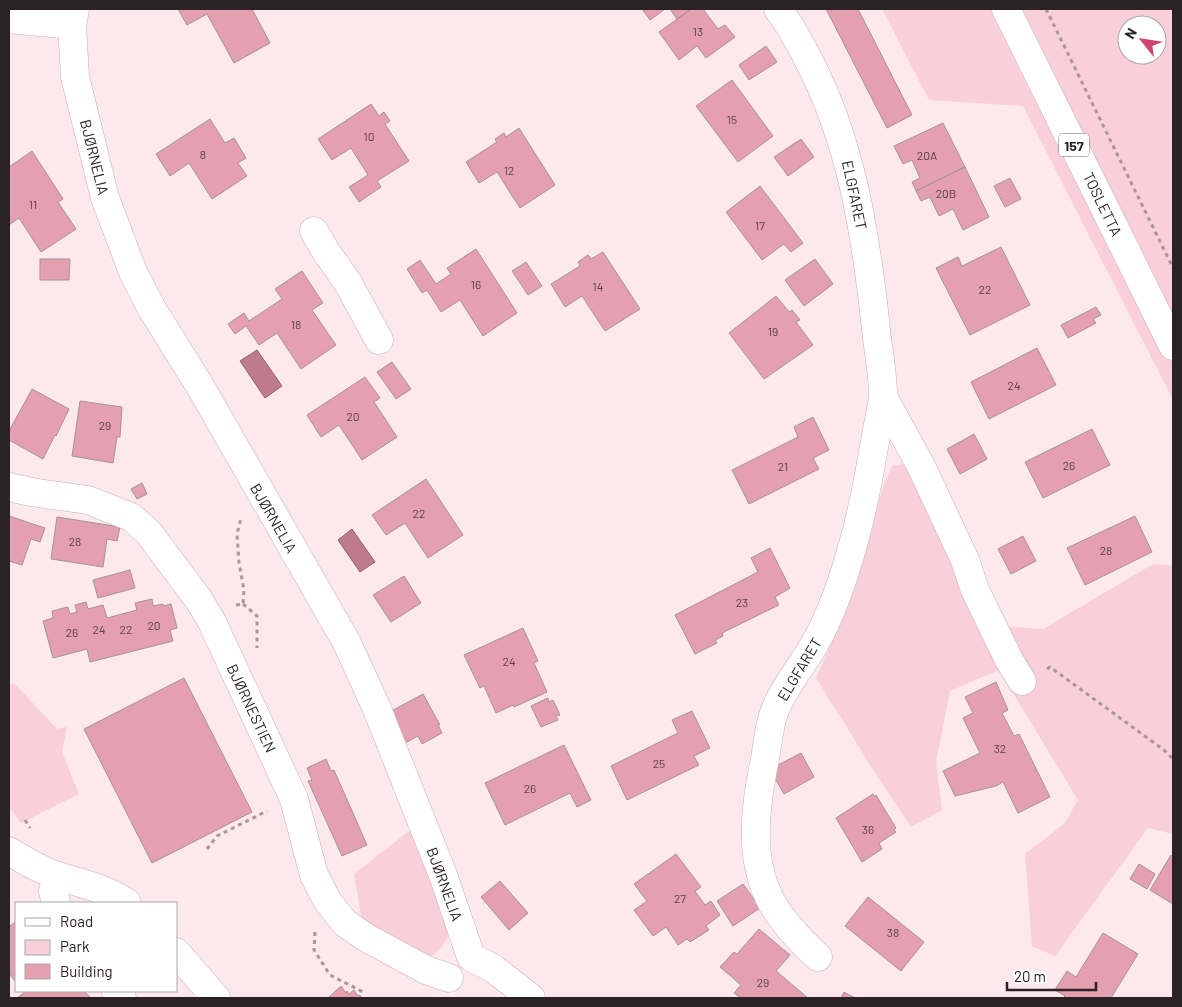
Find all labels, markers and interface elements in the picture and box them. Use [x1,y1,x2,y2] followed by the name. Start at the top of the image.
[1117,15,1167,65] north arrow
[693,24,703,38] house number: 13
[1121,25,1140,42] text: N
[727,112,737,126] house number: 15
[77,117,113,197] street label: BJØRNELIA
[364,129,374,143] house number: 10
[1059,134,1089,156] road number: 157
[200,147,206,161] house number: 8
[917,148,937,162] house number: 20A
[839,159,871,231] street label: ELGFARET
[504,163,514,177] house number: 12
[1080,169,1126,239] street label: TOSLETTA
[936,186,956,200] house number: 20B
[29,197,37,211] house number: 11
[755,218,765,232] house number: 17
[471,277,481,291] house number: 16
[593,279,603,293] house number: 14
[979,282,991,296] house number: 22
[291,317,301,331] house number: 18
[768,324,778,338] house number: 19
[1007,378,1021,392] house number: 24
[346,409,360,423] house number: 20
[99,418,111,432] house number: 29
[1063,458,1075,472] house number: 26
[778,459,788,473] house number: 21
[247,480,301,556] street label: BJØRNELIA
[413,506,425,520] house number: 22
[69,534,81,548] house number: 28
[1100,543,1112,557] house number: 28
[736,595,748,609] house number: 23
[147,618,161,632] house number: 20
[92,622,106,636] house number: 24
[120,622,132,636] house number: 22
[66,625,78,639] house number: 26
[773,634,825,704] street label: ELGFARET
[502,654,516,668] house number: 24
[224,661,280,755] street label: BJØRNESTIEN
[994,741,1006,755] house number: 32
[653,756,665,770] house number: 25
[524,781,536,795] house number: 26
[862,822,874,836] house number: 36
[423,845,467,923] street label: BJØRNELIA
[674,891,686,905] house number: 27
[15,902,178,992] legend
[60,912,93,930] text: Road
[887,925,899,939] house number: 38
[60,937,90,955] text: Park
[1007,960,1096,992] scale bar
[60,962,113,980] text: Building
[1014,967,1046,985] text: 20 m
[757,975,769,989] house number: 29

